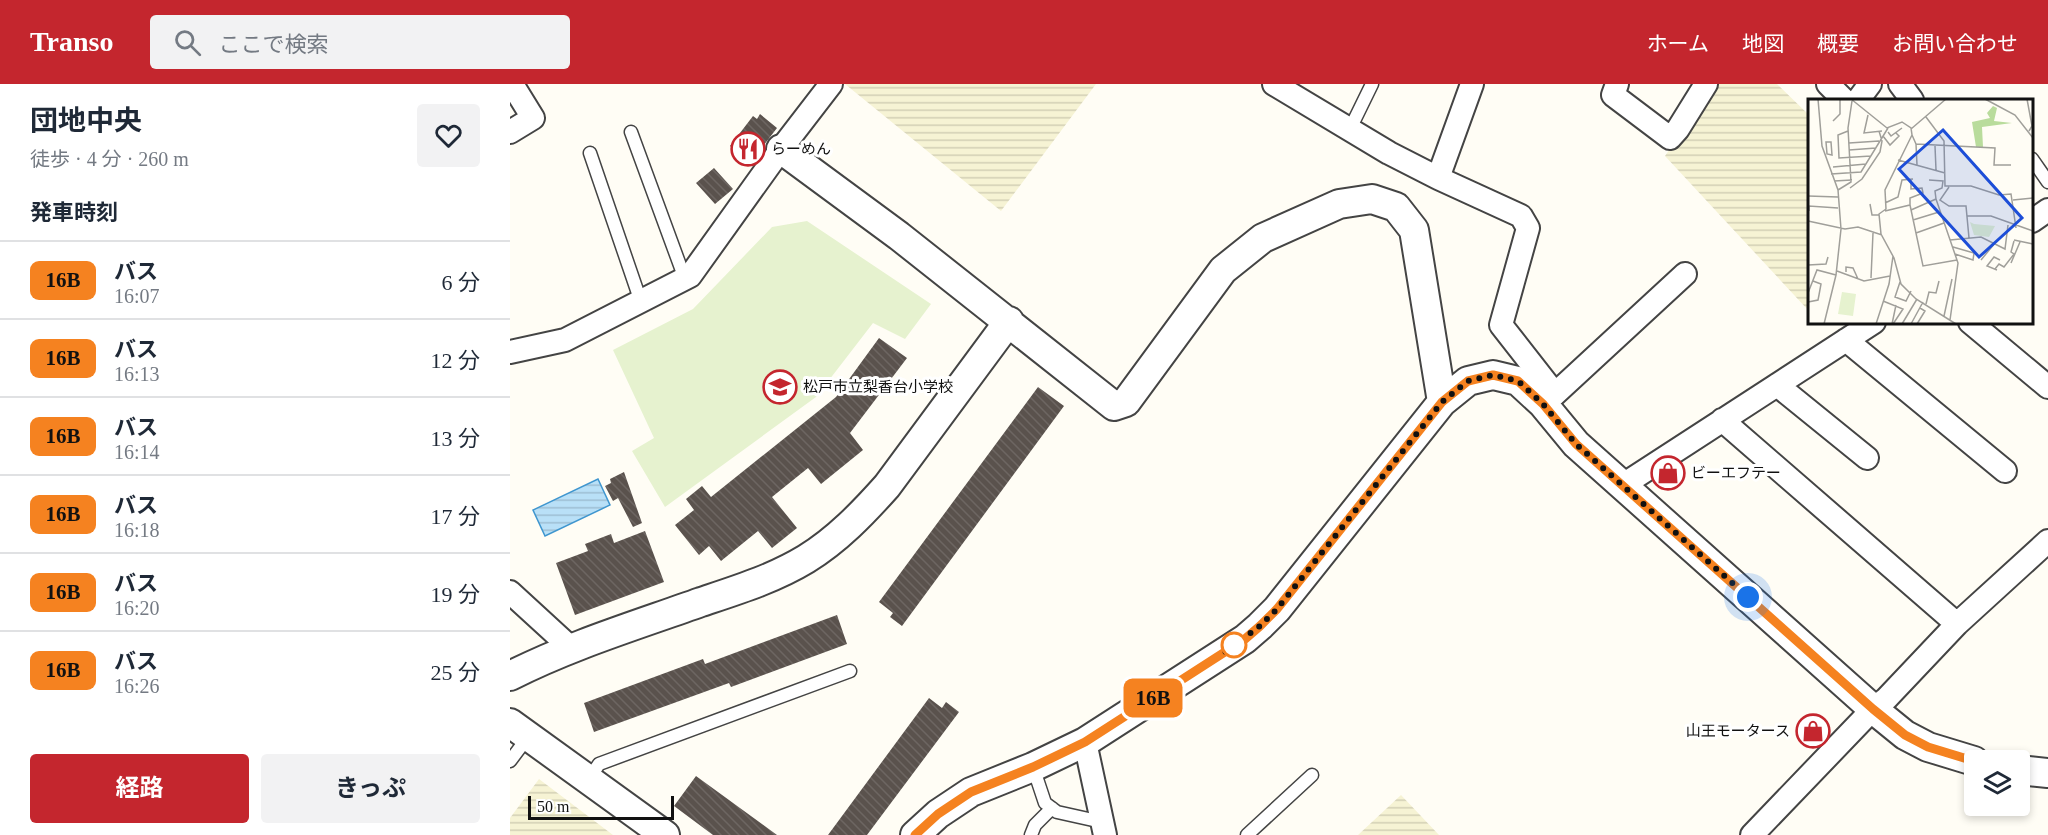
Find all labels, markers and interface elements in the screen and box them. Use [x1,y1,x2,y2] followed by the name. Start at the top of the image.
[150,15,570,69] search box
[30,26,114,57] text: Transo
[171,26,204,59] icon: search
[219,32,329,57] text: ここで検索
[1647,32,1709,56] text: ホーム
[1742,32,1784,56] text: 地図
[1817,32,1859,56] text: 概要
[1892,32,2018,56] text: お問い合わせ
[1808,99,2033,324] inset map
[417,104,480,167] button: heart
[30,105,142,136] text: 団地中央
[730,131,766,167] restaurant icon: らーめん
[771,141,831,157] place label: らーめん
[30,148,189,170] text: 徒歩 · 4 分 · 260 m
[30,200,118,225] text: 発車時刻
[114,259,158,284] text: バス
[45,268,81,292] text: 16B
[441,270,480,295] text: 6 分
[114,285,160,307] text: 16:07
[114,337,158,362] text: バス
[45,346,81,370] text: 16B
[430,348,480,373] text: 12 分
[114,363,160,385] text: 16:13
[762,369,798,405] school or university icon: 松戸市立梨香台小学校
[803,379,953,395] place label: 松戸市立梨香台小学校
[114,415,158,440] text: バス
[45,424,81,448] text: 16B
[430,426,480,451] text: 13 分
[114,441,160,463] text: 16:14
[1650,455,1686,491] shop icon: ビーエフテー
[1691,465,1781,481] place label: ビーエフテー
[114,493,158,518] text: バス
[45,502,81,526] text: 16B
[430,504,480,529] text: 17 分
[114,519,160,541] text: 16:18
[114,571,158,596] text: バス
[45,580,81,604] text: 16B
[430,582,480,607] text: 19 分
[1733,582,1763,612] your location
[114,597,160,619] text: 16:20
[1221,632,1247,658] unlabelled marker
[114,649,158,674] text: バス
[45,658,81,682] text: 16B
[430,660,480,685] text: 25 分
[114,675,160,697] text: 16:26
[1118,678,1188,718] line badge: 16B
[1135,686,1171,710] text: 16B
[1795,713,1831,749] shop icon: 山王モータース
[1686,723,1790,739] place label: 山王モータース
[1964,750,2030,816] map controls
[1964,750,2030,816] button: layers
[30,754,249,823] button: 経路
[261,754,480,823] button: きっぷ
[528,793,674,820] scale bar
[537,798,569,815] text: 50 m

